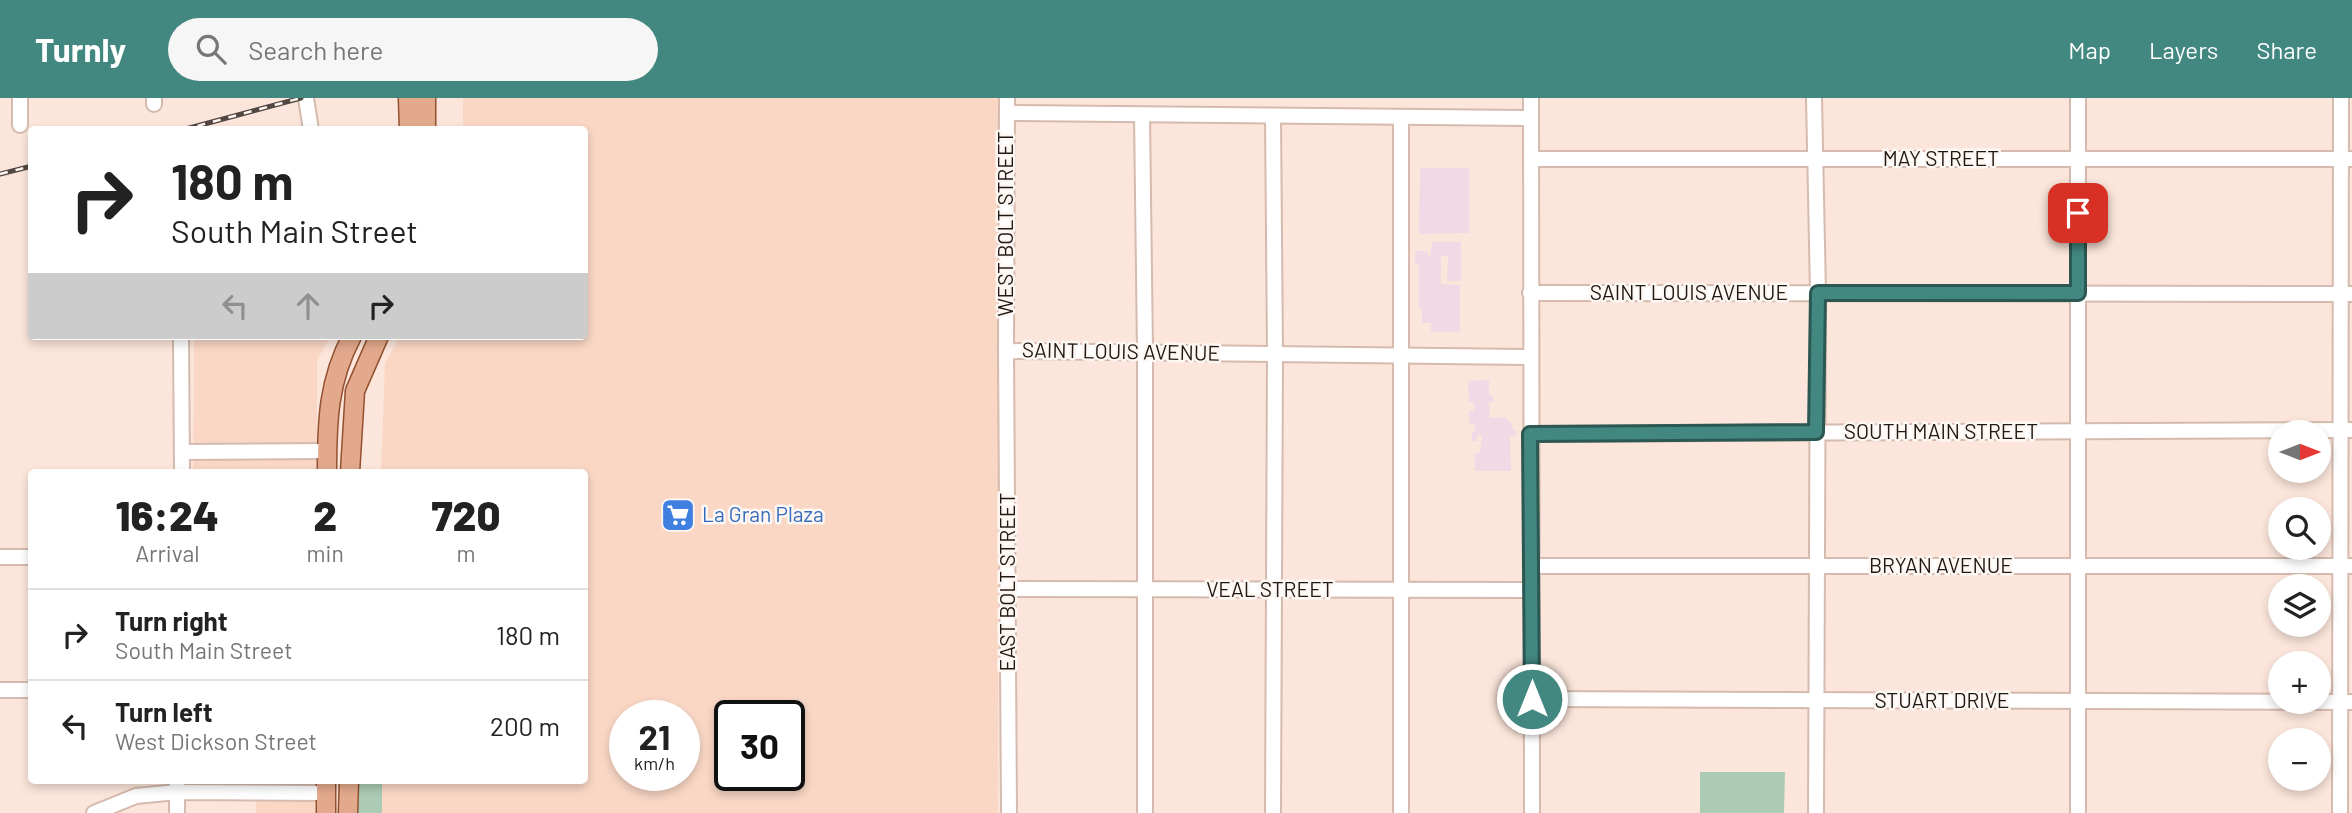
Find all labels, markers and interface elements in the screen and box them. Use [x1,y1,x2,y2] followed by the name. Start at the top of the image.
[168,18,658,81] search box
[35,29,126,69] text: Turnly
[192,30,230,68] icon: search
[248,34,383,65] text: Search here
[2068,35,2111,64] text: Map
[2149,35,2218,64] text: Layers
[2256,35,2317,64] text: Share
[992,131,1017,317] street label: WEST BOLT STREET
[1883,145,1999,170] street label: MAY STREET
[171,151,294,210] text: 180 m
[56,154,147,245] icon: right
[2048,183,2108,243] pin
[2059,194,2097,232] icon: arrive
[171,211,418,249] text: South Main Street
[1590,279,1788,304] street label: SAINT LOUIS AVENUE
[216,287,254,325] icon: left
[289,287,327,325] icon: ahead
[362,287,400,325] icon: right
[1022,336,1220,365] street label: SAINT LOUIS AVENUE
[1844,418,2038,443] street label: SOUTH MAIN STREET
[2268,420,2331,483] north arrow
[2268,420,2331,791] map controls
[116,489,219,539] text: 16:24
[313,489,337,539] text: 2
[431,489,500,539] text: 720
[994,492,1019,672] street label: EAST BOLT STREET
[659,496,697,534] supermarket icon: La Gran Plaza
[2268,497,2331,560] button: search
[702,501,824,526] place label: La Gran Plaza
[135,539,199,567] text: Arrival
[307,539,344,567] text: min
[456,539,475,567] text: m
[1869,552,2013,577] street label: BRYAN AVENUE
[2268,574,2331,637] button: layers
[1206,576,1334,601] street label: VEAL STREET
[115,605,228,636] text: Turn right
[56,616,94,654] icon: right
[496,619,560,650] text: 180 m
[115,636,293,664] text: South Main Street
[2268,651,2331,714] button: +
[1495,662,1569,736] position arrow
[1875,687,2010,712] street label: STUART DRIVE
[115,696,213,727] text: Turn left
[714,700,805,791] speed limit sign: 30
[56,707,94,745] icon: left
[490,710,560,741] text: 200 m
[639,715,670,757] text: 21
[115,727,317,755] text: West Dickson Street
[2268,728,2331,791] button: −
[634,752,675,774] text: km/h

